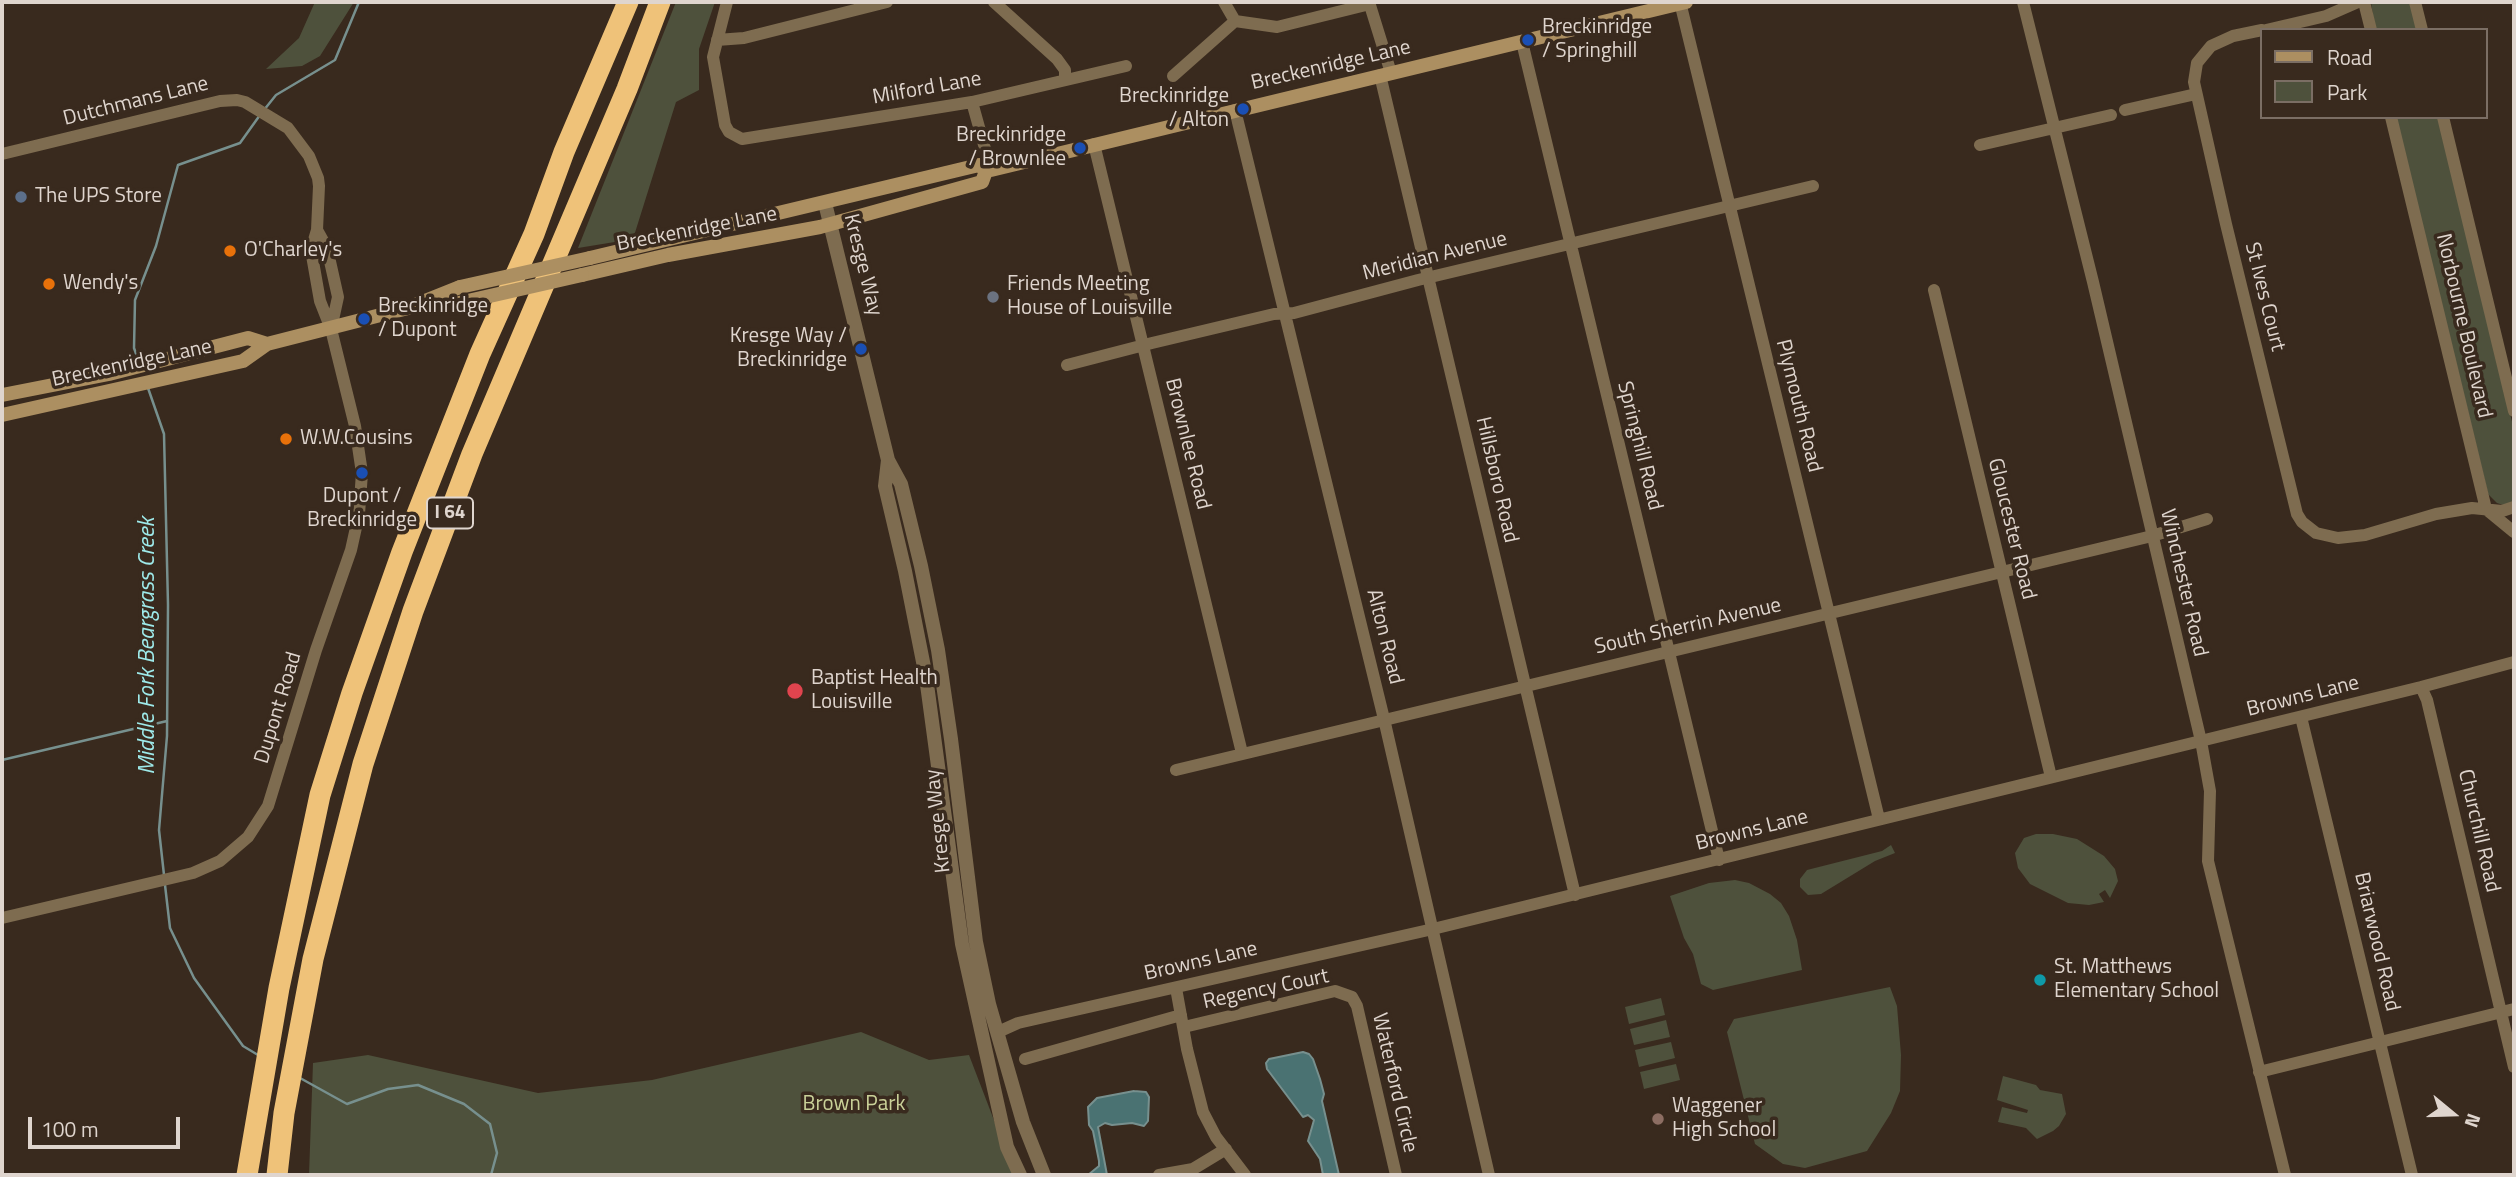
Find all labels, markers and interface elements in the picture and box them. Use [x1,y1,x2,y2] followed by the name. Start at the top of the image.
[1542,15,1652,65] place label: Breckinridge / Springhill
[2260,28,2488,119] legend
[1520,32,1536,48] marker: Breckinridge / Springhill
[1249,35,1413,97] street label: Breckenridge Lane
[2327,41,2372,73] text: Road
[871,67,983,111] street label: Milford Lane
[61,72,211,132] street label: Dutchmans Lane
[2327,76,2367,108] text: Park
[1119,84,1229,134] place label: Breckinridge / Alton
[1235,101,1251,117] marker: Breckinridge / Alton
[956,123,1066,173] place label: Breckinridge / Brownlee
[1072,140,1088,156] marker: Breckinridge / Brownlee
[35,184,162,210] place label: The UPS Store
[13,189,29,205] marker: The UPS Store
[615,202,779,258] street label: Breckenridge Lane
[837,211,887,319] street label: Kresge Way
[1360,227,1510,287] street label: Meridian Avenue
[2430,231,2496,421] street label: Norbourne Boulevard
[244,238,342,264] place label: O'Charley's
[2238,240,2290,354] street label: St Ives Court
[222,243,238,259] marker: O'Charley's
[63,271,138,297] place label: Wendy's
[1007,272,1172,322] place label: Friends Meeting House of Louisville
[41,276,57,292] marker: Wendy's
[985,289,1001,305] marker: Friends Meeting House of Louisville
[378,294,488,344] place label: Breckinridge / Dupont
[356,311,372,327] marker: Breckinridge / Dupont
[730,324,847,374] place label: Kresge Way / Breckinridge
[50,335,214,393] street label: Breckenridge Lane
[1769,337,1827,475] street label: Plymouth Road
[853,341,869,357] marker: Kresge Way / Breckinridge
[1159,376,1215,512] street label: Brownlee Road
[1611,379,1667,513] street label: Springhill Road
[1469,415,1523,545] street label: Hillsboro Road
[300,426,413,452] place label: W.W.Cousins
[278,431,294,447] marker: W.W.Cousins
[1981,456,2041,602] street label: Gloucester Road
[354,465,370,481] marker: Dupont / Breckinridge
[307,484,417,534] place label: Dupont / Breckinridge
[427,498,473,528] road number: I 64
[2154,507,2212,659] street label: Winchester Road
[134,517,162,775] water label: Middle Fork Beargrass Creek
[1360,587,1408,687] street label: Alton Road
[1592,593,1784,661] street label: South Sherrin Avenue
[250,649,308,767] street label: Dupont Road
[811,666,938,716] place label: Baptist Health Louisville
[2244,671,2362,723] street label: Browns Lane
[785,681,805,701] marker: Baptist Health Louisville
[2452,767,2504,895] street label: Churchill Road
[921,768,957,874] street label: Kresge Way
[1693,805,1811,857] street label: Browns Lane
[2348,870,2404,1014] street label: Briarwood Road
[1142,937,1260,987] street label: Browns Lane
[2054,955,2219,1005] place label: St. Matthews Elementary School
[1201,964,1331,1016] street label: Regency Court
[2032,972,2048,988] marker: St. Matthews Elementary School
[1366,1011,1422,1155] street label: Waterford Circle
[2418,1079,2488,1149] north arrow
[802,1092,906,1118] park label: Brown Park
[1672,1094,1776,1144] place label: Waggener High School
[32,1104,184,1148] scale bar
[2457,1110,2489,1132] text: N
[1650,1111,1666,1127] marker: Waggener High School
[41,1113,98,1145] text: 100 m

